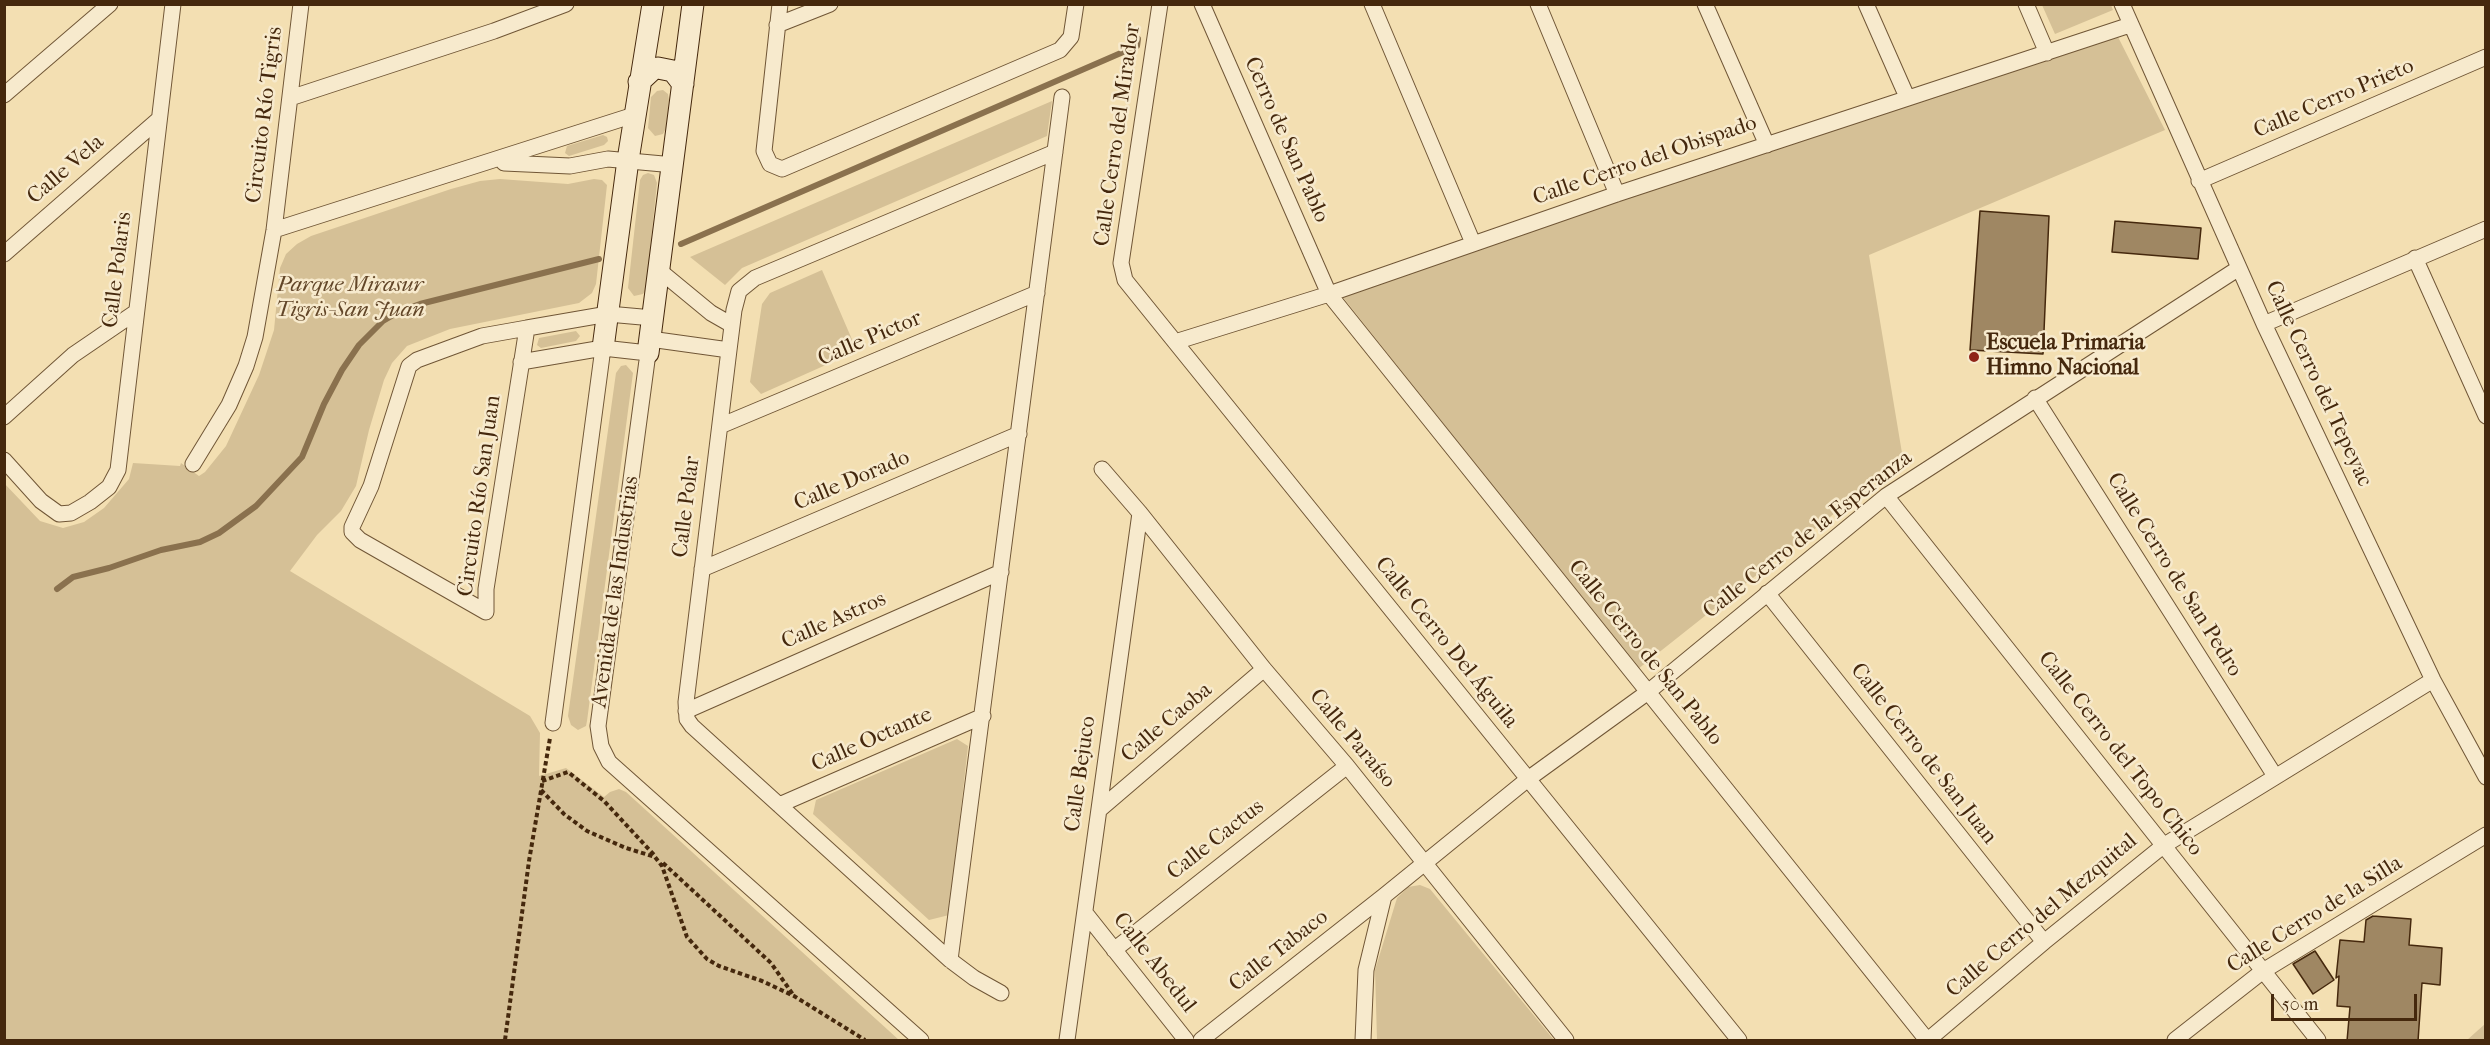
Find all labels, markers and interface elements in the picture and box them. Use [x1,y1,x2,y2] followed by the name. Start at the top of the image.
[1089,22,1147,248] street label: Calle Cerro del Mirador
[241,25,289,205] street label: Circuito Río Tigris
[1238,53,1334,227] street label: Cerro de San Pablo
[2250,53,2418,145] street label: Calle Cerro Prieto
[1530,110,1760,212] street label: Calle Cerro del Obispado
[22,130,110,210] street label: Calle Vela
[98,211,138,329] street label: Calle Polaris
[275,273,425,324] park label: Parque Mirasur Tigris-San Juan
[2259,277,2377,491] street label: Calle Cerro del Tepeyac
[814,305,926,373] street label: Calle Pictor
[1986,331,2145,382] place label: Escuela Primaria Himno Nacional
[1967,350,1981,364] marker: Escuela Primaria Himno Nacional
[453,394,507,598] street label: Circuito Río San Juan
[790,445,914,517] street label: Calle Dorado
[1698,445,1918,625] street label: Calle Cerro de la Esperanza
[668,455,706,559] street label: Calle Polar
[2100,468,2248,682] street label: Calle Cerro de San Pedro
[587,474,645,710] street label: Avenida de las Industrias
[1369,552,1523,734] street label: Calle Cerro Del Águila
[1562,555,1728,751] street label: Calle Cerro de San Pablo
[778,586,890,656] street label: Calle Astros
[2032,646,2208,862] street label: Calle Cerro del Topo Chico
[1844,658,2002,850] street label: Calle Cerro de San Juan
[1116,677,1218,769] street label: Calle Caoba
[1303,684,1401,794] street label: Calle Paraíso
[808,702,936,778] street label: Calle Octante
[1060,714,1102,834] street label: Calle Bejuco
[1162,794,1270,886] street label: Calle Cactus
[1941,828,2143,1004] street label: Calle Cerro del Mezquital
[2223,850,2407,980] street label: Calle Cerro de la Silla
[1224,904,1334,998] street label: Calle Tabaco
[1107,908,1201,1018] street label: Calle Abedul
[2274,982,2420,1020] scale bar
[2282,994,2318,1015] text: 50 m

